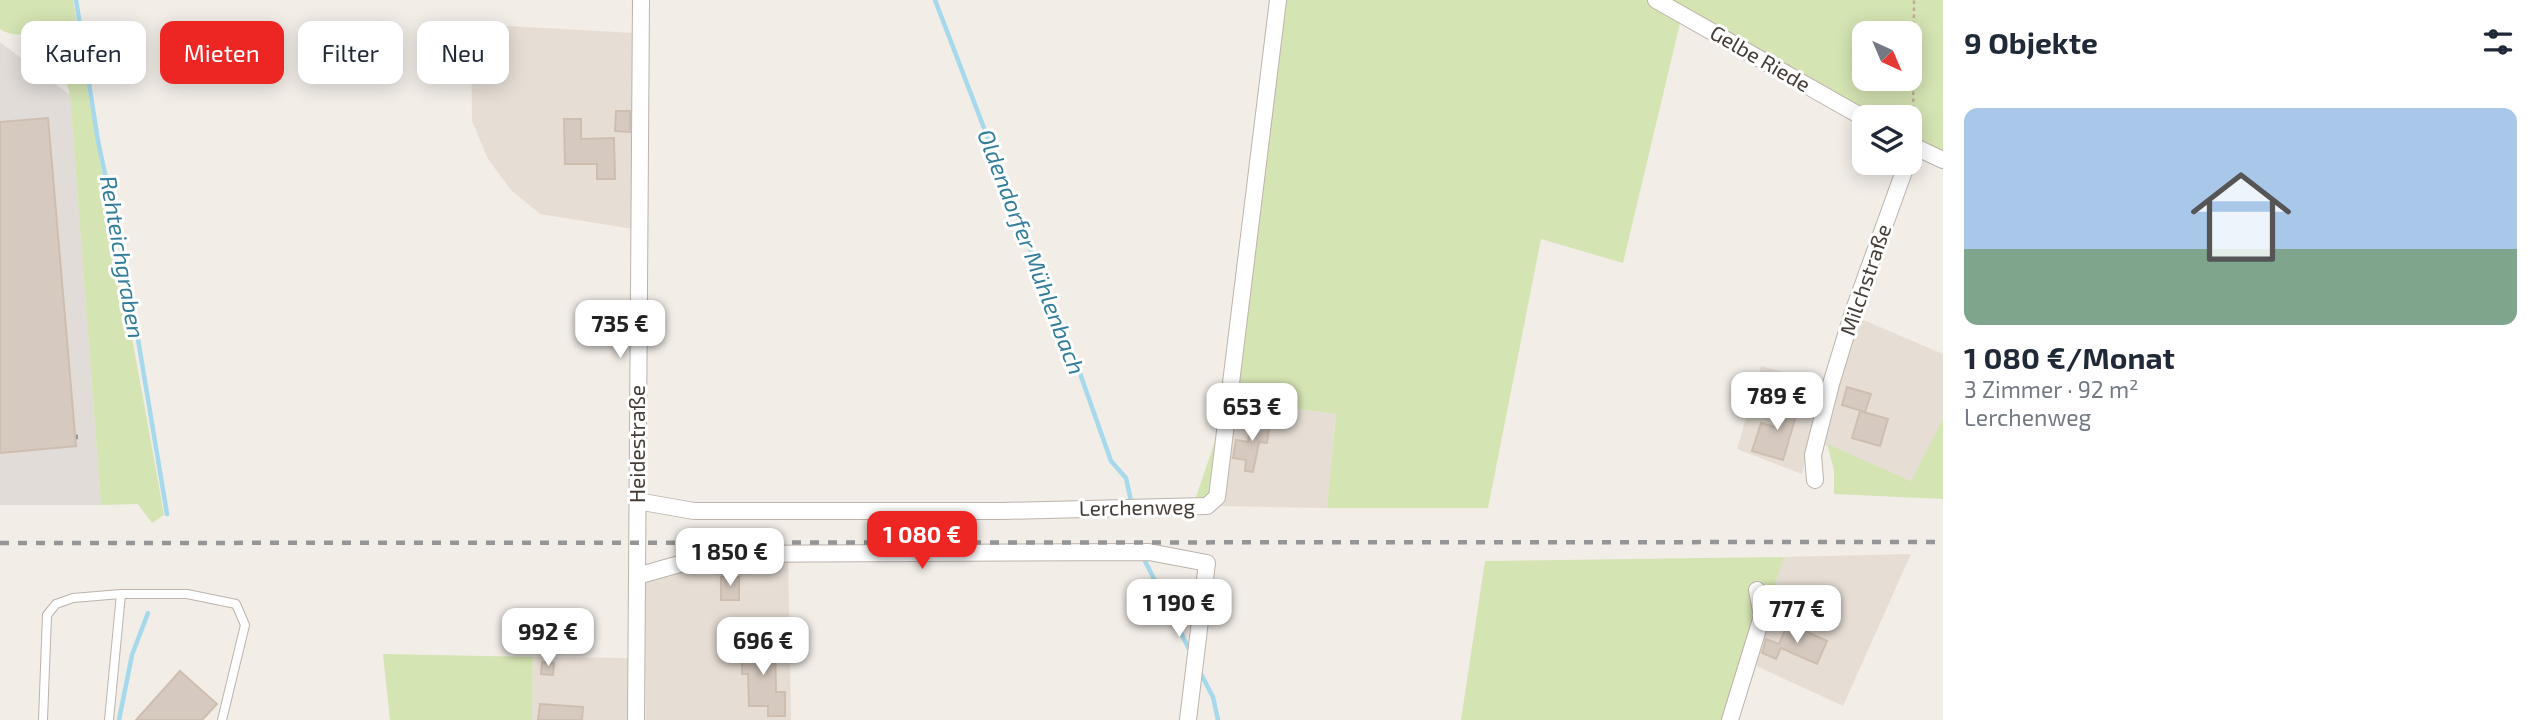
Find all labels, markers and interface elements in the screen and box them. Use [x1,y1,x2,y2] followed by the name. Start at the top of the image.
[1706,19,1815,96] street label: Gelbe Riede
[21,21,146,84] chip: Kaufen
[160,21,284,84] chip: Mieten
[298,21,403,84] chip: Filter
[417,21,509,84] chip: Neu
[1852,21,1922,91] north arrow
[1852,21,1922,175] map controls
[2479,23,2517,61] icon: filters
[1964,24,2098,60] text: 9 Objekte
[1852,105,1922,175] button: layers
[972,125,1092,378] water label: Oldendorfer Mühlenbach
[2178,154,2304,280] icon: home
[95,173,151,340] water label: Rehteichgraben
[1834,220,1895,339] street label: Milchstraße
[571,300,669,360] pin: 735 €
[591,309,649,337] text: 735 €
[1964,339,2175,375] text: 1 080 €/Monat
[1728,372,1826,432] pin: 789 €
[1964,375,2139,403] text: 3 Zimmer · 92 m²
[1747,381,1807,409] text: 789 €
[1203,384,1301,443] pin: 653 €
[624,385,649,503] street label: Heidestraße
[1222,392,1282,420] text: 653 €
[1964,403,2091,431] text: Lerchenweg
[1079,493,1196,520] street label: Lerchenweg
[857,512,987,571] pin: 1 080 €
[883,520,961,548] text: 1 080 €
[665,528,795,588] pin: 1 850 €
[692,537,768,565] text: 1 850 €
[1114,580,1244,639] pin: 1 190 €
[1748,586,1846,645] pin: 777 €
[1143,588,1215,616] text: 1 190 €
[1769,594,1825,622] text: 777 €
[499,608,597,668] pin: 992 €
[518,617,578,645] text: 992 €
[714,618,812,677] pin: 696 €
[733,626,793,654] text: 696 €

